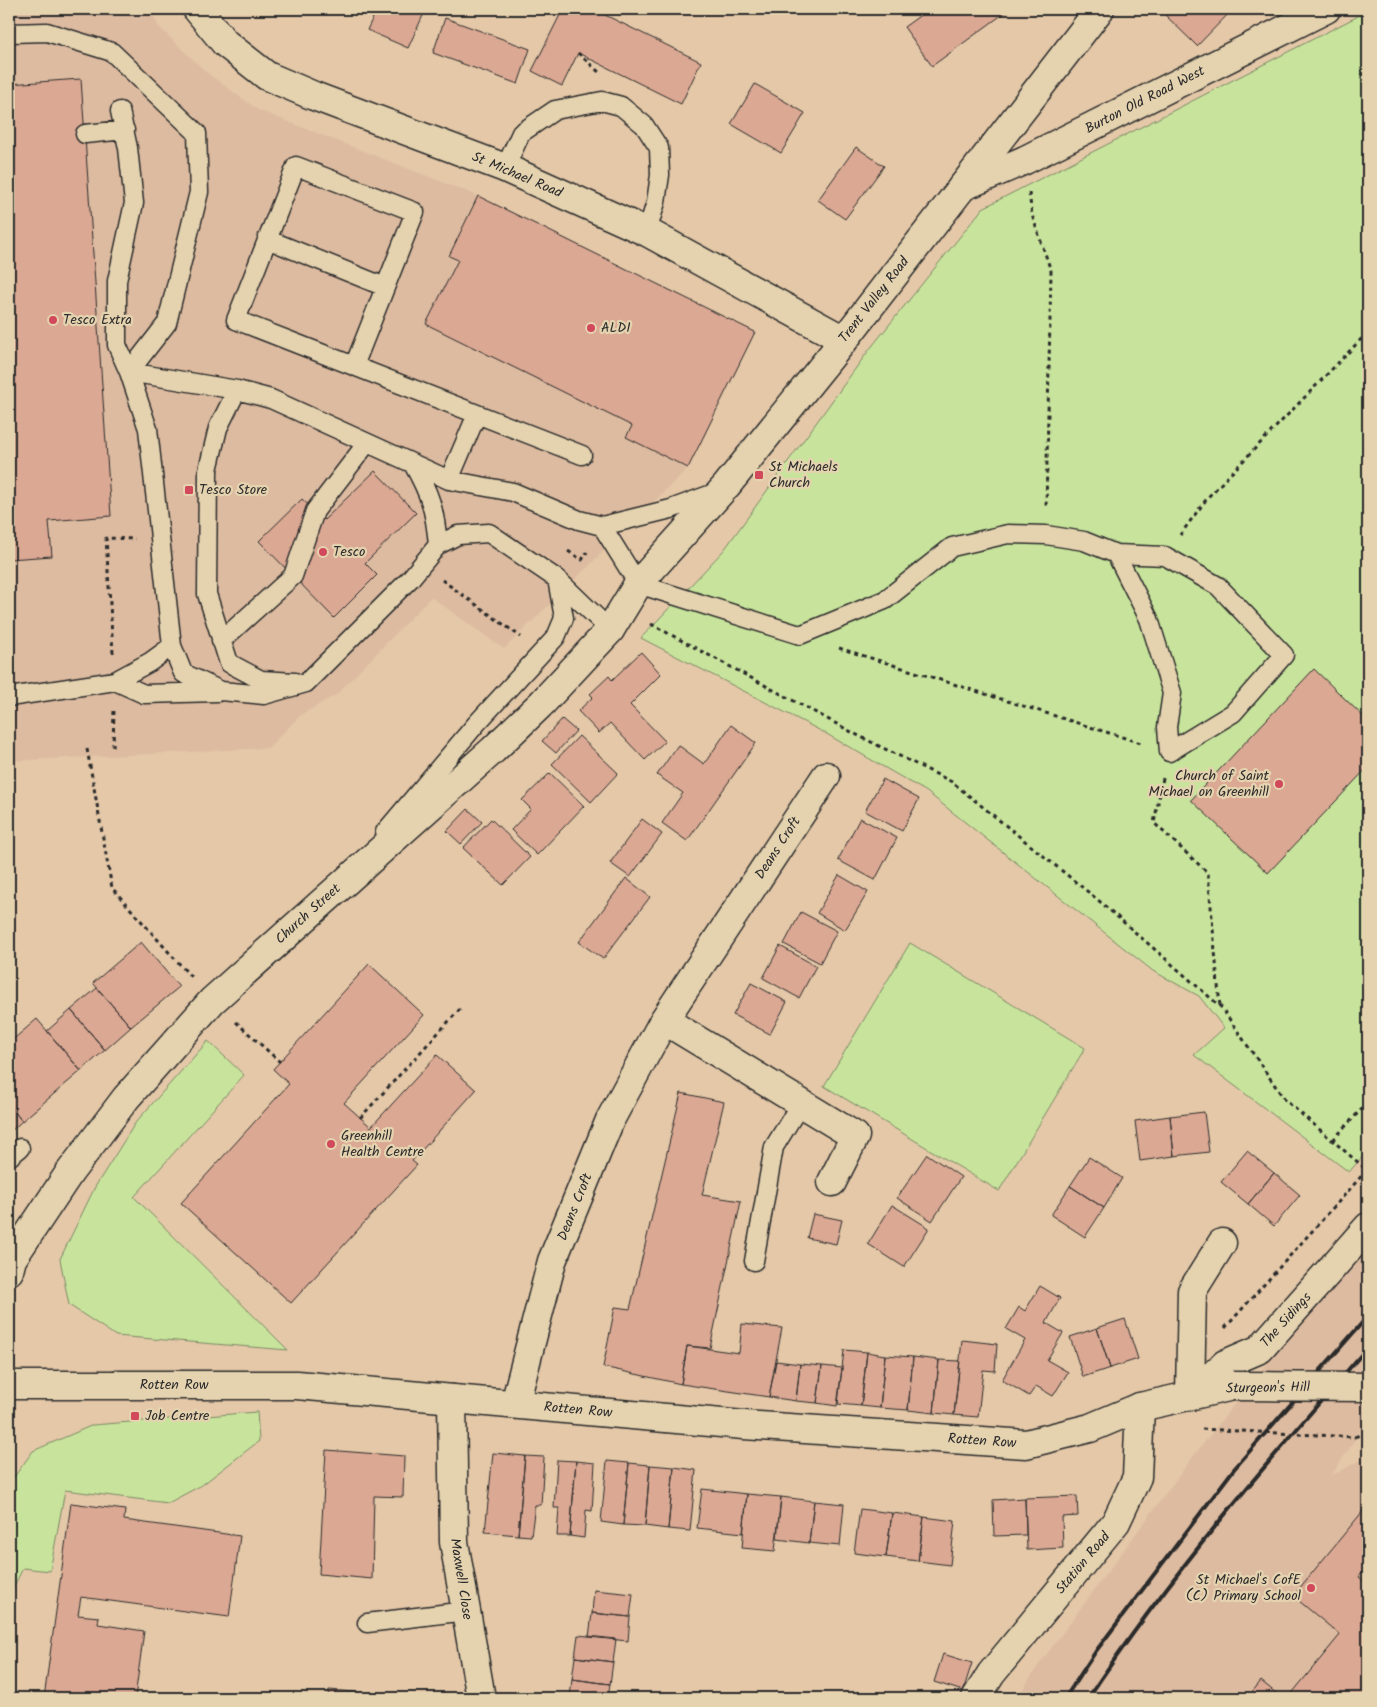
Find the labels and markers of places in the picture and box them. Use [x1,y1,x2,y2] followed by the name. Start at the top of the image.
[63,309,132,331] place label: Tesco Extra
[47,314,59,326] marker: Tesco Extra
[601,317,631,339] place label: ALDI
[585,322,597,334] marker: ALDI
[769,456,838,494] place label: St Michaels Church
[753,469,765,481] marker: St Michaels Church
[199,479,268,501] place label: Tesco Store
[183,484,195,496] marker: Tesco Store
[333,541,365,563] place label: Tesco
[317,546,329,558] marker: Tesco
[1149,765,1270,803] place label: Church of Saint Michael on Greenhill
[1273,778,1285,790] marker: Church of Saint Michael on Greenhill
[341,1125,424,1163] place label: Greenhill Health Centre
[325,1138,337,1150] marker: Greenhill Health Centre
[145,1405,210,1427] place label: Job Centre
[129,1410,141,1422] marker: Job Centre
[1186,1569,1302,1607] place label: St Michael's CofE (C) Primary School
[1305,1582,1317,1594] marker: St Michael's CofE (C) Primary School

